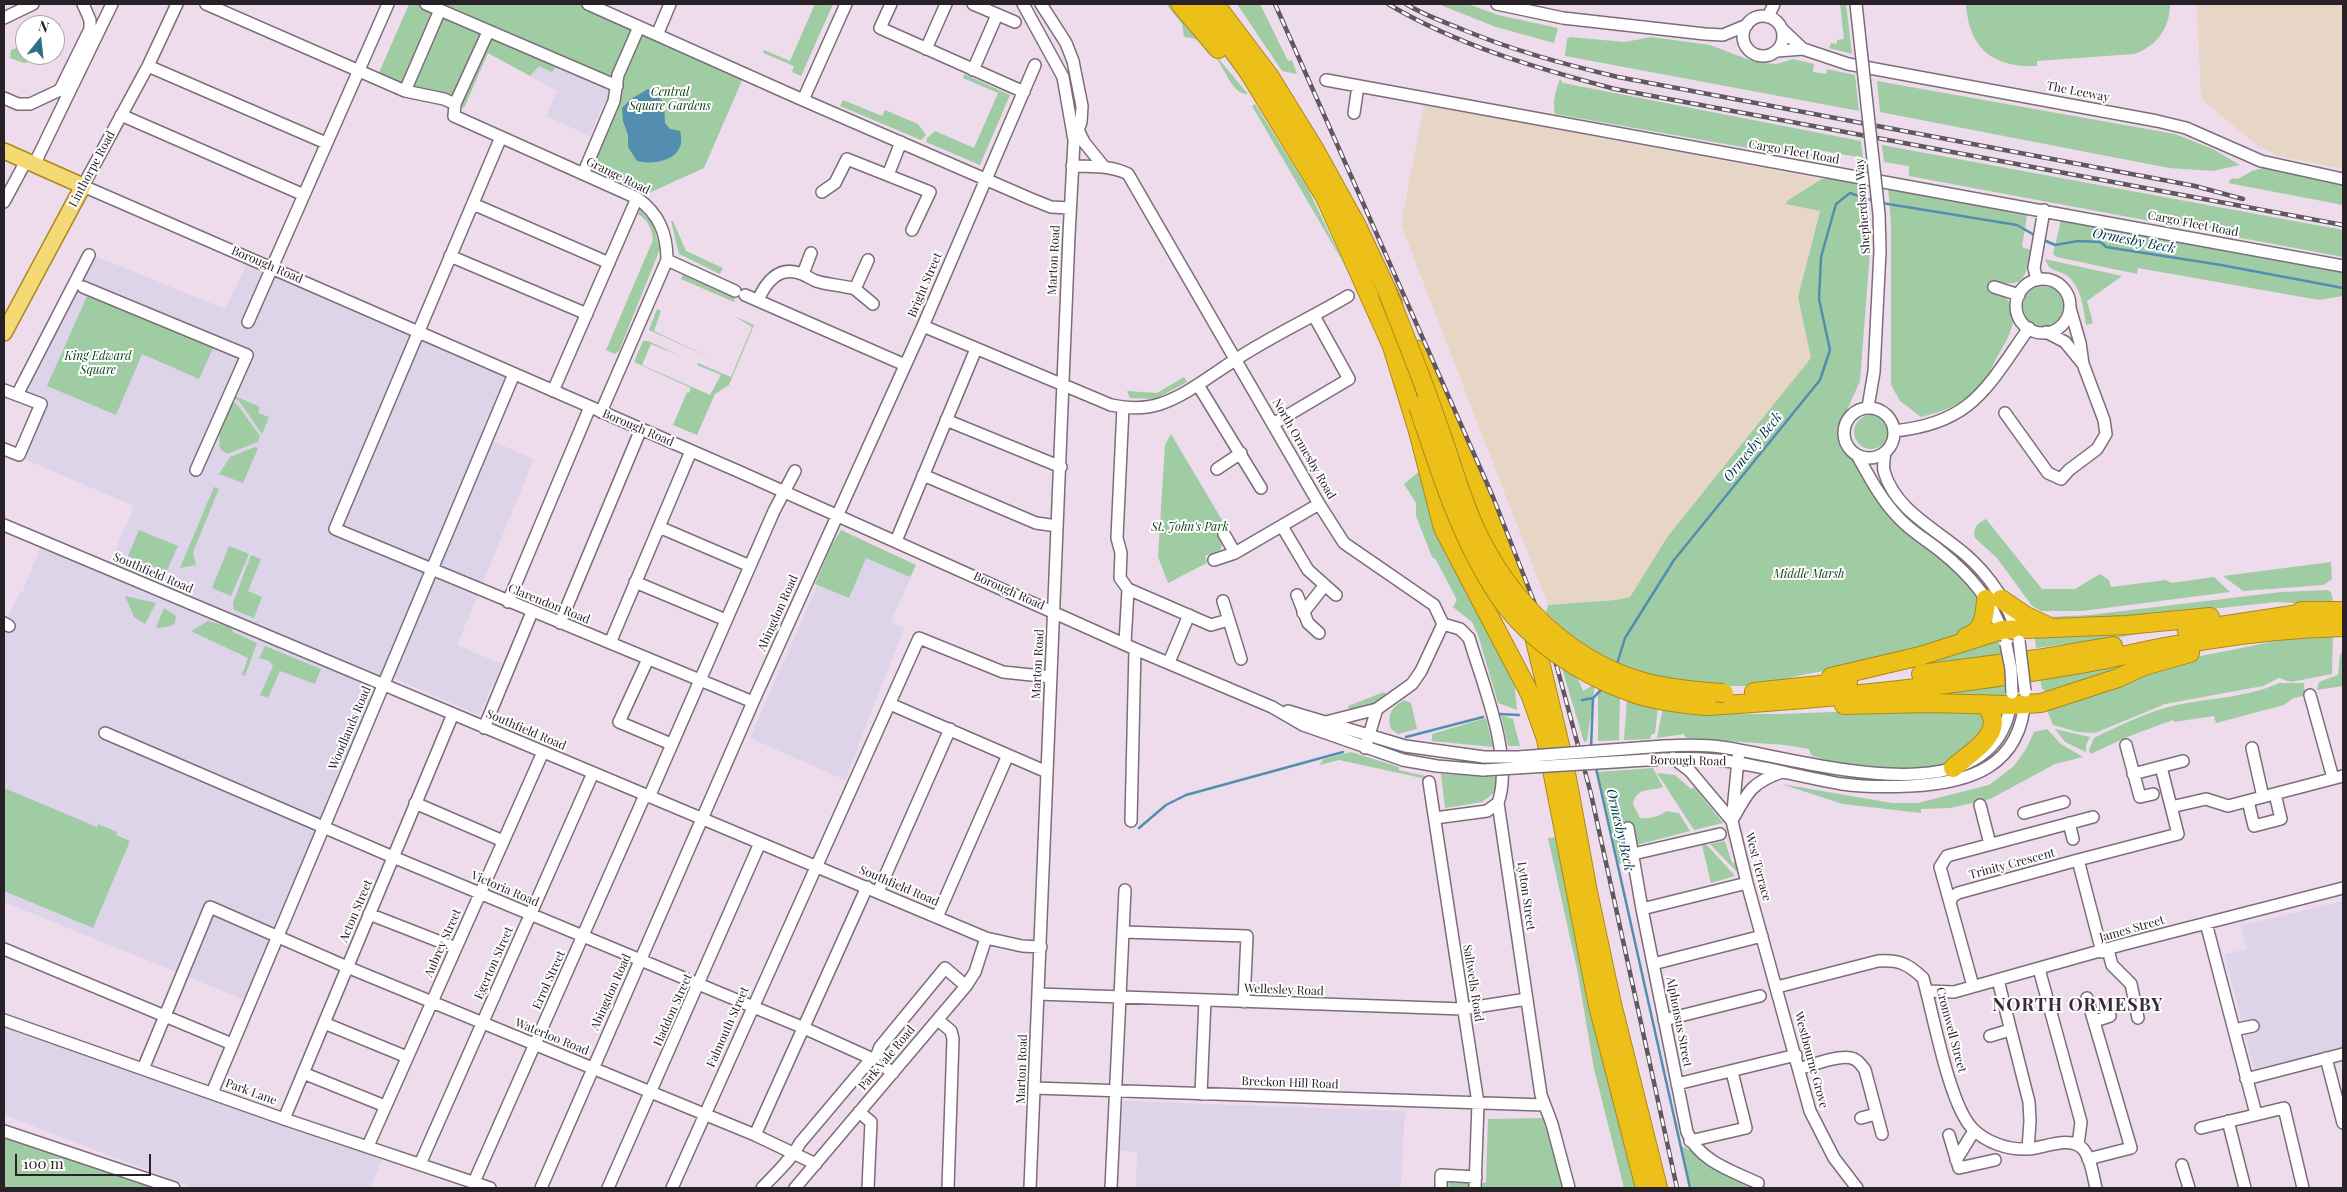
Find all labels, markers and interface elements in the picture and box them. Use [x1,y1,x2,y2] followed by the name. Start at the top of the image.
[15,15,65,65] north arrow
[37,16,51,37] text: N
[2045,79,2111,105] street label: The Leeway
[629,85,711,113] park label: Central Square Gardens
[66,128,118,210] street label: Linthorpe Road
[1747,137,1841,167] street label: Cargo Fleet Road
[584,154,652,198] street label: Grange Road
[1852,158,1874,254] street label: Shepherdson Way
[2146,208,2240,240] street label: Cargo Fleet Road
[1045,225,1063,295] street label: Marton Road
[2091,225,2177,257] water label: Ormesby Beck
[229,243,305,287] street label: Borough Road
[905,250,945,320] street label: Bright Street
[65,349,131,377] park label: King Edward Square
[1269,396,1339,502] street label: North Ormesby Road
[600,406,676,450] street label: Borough Road
[1720,409,1786,485] water label: Ormesby Beck
[1151,520,1229,534] park label: St. John's Park
[111,550,195,596] street label: Southfield Road
[1774,567,1844,581] park label: Middle Marsh
[971,569,1047,613] street label: Borough Road
[755,573,801,653] street label: Abingdon Road
[506,581,592,627] street label: Clarendon Road
[1029,629,1047,699] street label: Marton Road
[326,684,374,772] street label: Woodlands Road
[484,707,568,753] street label: Southfield Road
[1650,753,1726,769] street label: Borough Road
[1602,787,1638,873] water label: Ormesby Beck
[1742,831,1774,903] street label: West Terrace
[1967,846,2057,882] street label: Trinity Crescent
[1514,861,1538,931] street label: Lytton Street
[857,863,941,909] street label: Southfield Road
[469,868,541,910] street label: Victoria Road
[336,878,376,944] street label: Acton Street
[422,907,464,979] street label: Aubrey Street
[2098,913,2166,945] street label: James Street
[472,924,516,1002] street label: Egerton Street
[1460,943,1486,1023] street label: Saltwells Road
[530,948,568,1012] street label: Errol Street
[588,952,634,1032] street label: Abingdon Road
[651,971,695,1049] street label: Haddon Street
[1663,976,1695,1068] street label: Alphonsus Street
[1244,981,1324,999] street label: Wellesley Road
[704,984,752,1070] street label: Falmouth Street
[1933,986,1969,1074] street label: Cromwell Street
[1991,994,2165,1016] district label: NORTH ORMESBY
[1791,1010,1831,1110] street label: Westbourne Grove
[513,1016,591,1058] street label: Waterloo Road
[856,1023,918,1093] street label: Park Vale Road
[1014,1034,1030,1104] street label: Marton Road
[1241,1074,1339,1092] street label: Breckon Hill Road
[223,1076,279,1108] street label: Park Lane
[18,1144,154,1176] scale bar
[23,1153,64,1173] text: 100 m

